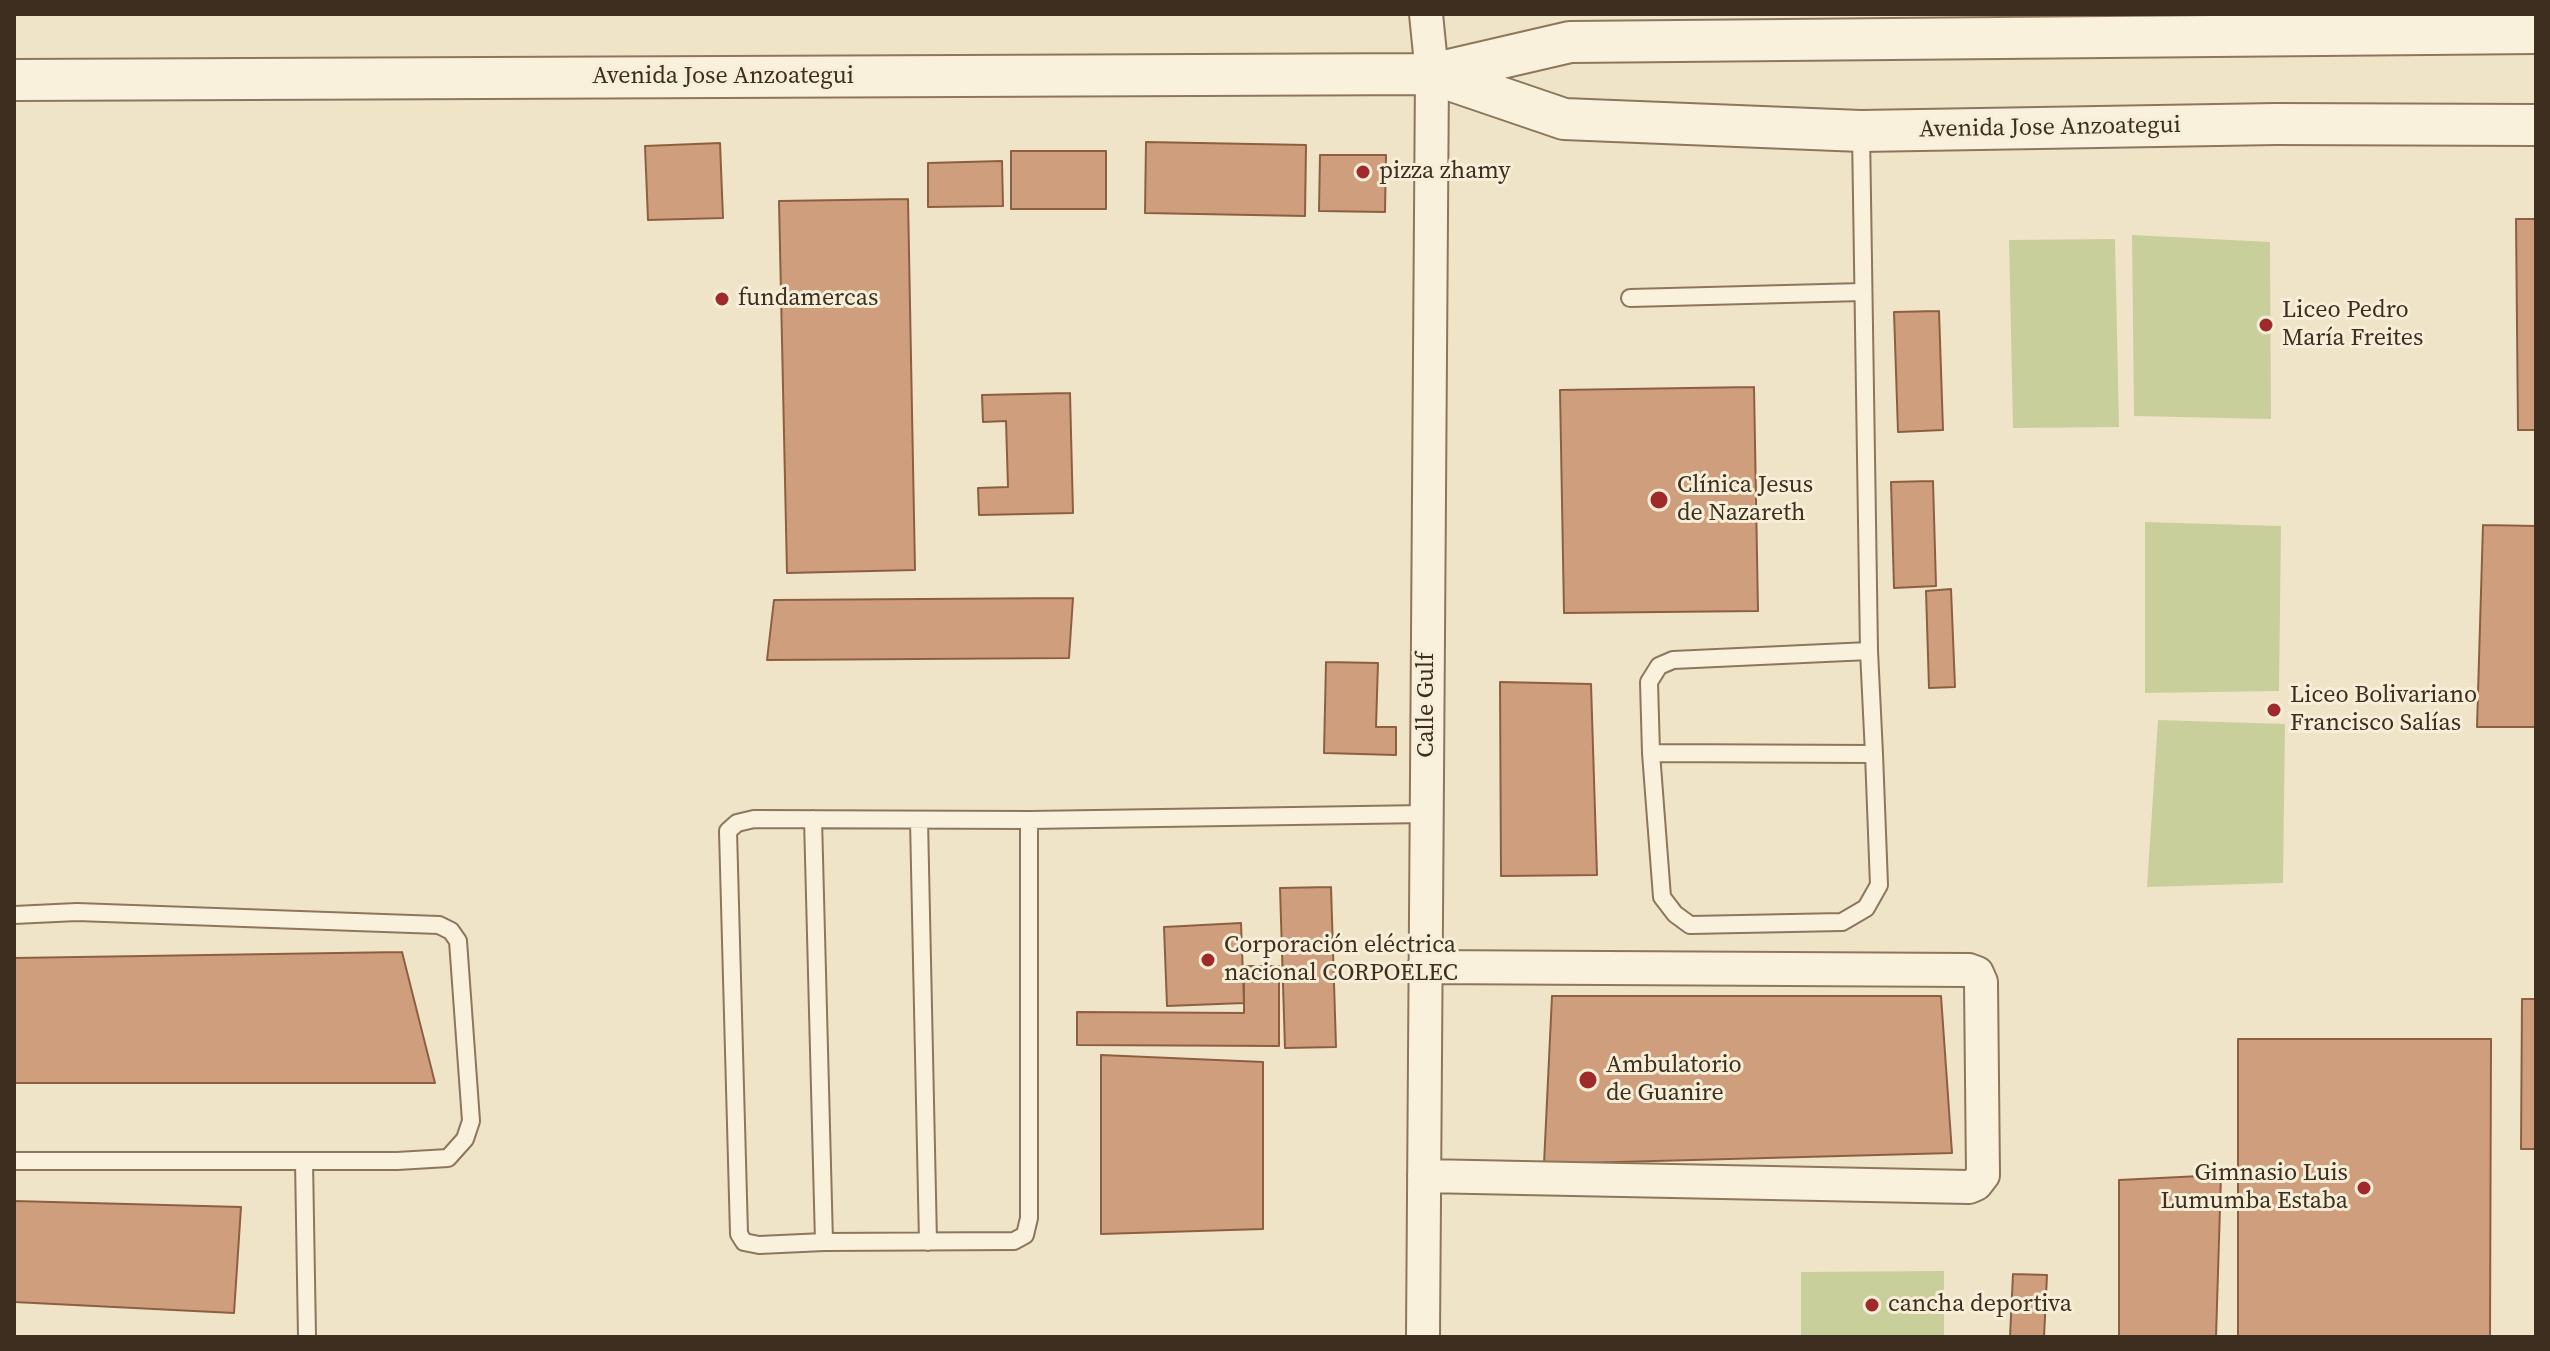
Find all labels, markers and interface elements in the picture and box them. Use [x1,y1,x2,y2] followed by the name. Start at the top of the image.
[592,63,854,91] street label: Avenida Jose Anzoategui
[1919,111,2181,145] street label: Avenida Jose Anzoategui
[1379,158,1510,186] place label: pizza zhamy
[1354,163,1372,181] marker: pizza zhamy
[738,285,878,313] place label: fundamercas
[713,290,731,308] marker: fundamercas
[2282,297,2424,353] place label: Liceo Pedro María Freites
[2257,316,2275,334] marker: Liceo Pedro María Freites
[1677,472,1813,528] place label: Clínica Jesus de Nazareth
[1648,489,1670,511] marker: Clínica Jesus de Nazareth
[1413,652,1441,758] street label: Calle Gulf
[2290,682,2477,738] place label: Liceo Bolivariano Francisco Salías
[2265,701,2283,719] marker: Liceo Bolivariano Francisco Salías
[1224,932,1458,988] place label: Corporación eléctrica nacional CORPOELEC
[1199,951,1217,969] marker: Corporación eléctrica nacional CORPOELEC
[1606,1052,1742,1108] place label: Ambulatorio de Guanire
[1577,1069,1599,1091] marker: Ambulatorio de Guanire
[2161,1160,2348,1216] place label: Gimnasio Luis Lumumba Estaba
[2355,1179,2373,1197] marker: Gimnasio Luis Lumumba Estaba
[1888,1291,2072,1319] place label: cancha deportiva
[1863,1296,1881,1314] marker: cancha deportiva

